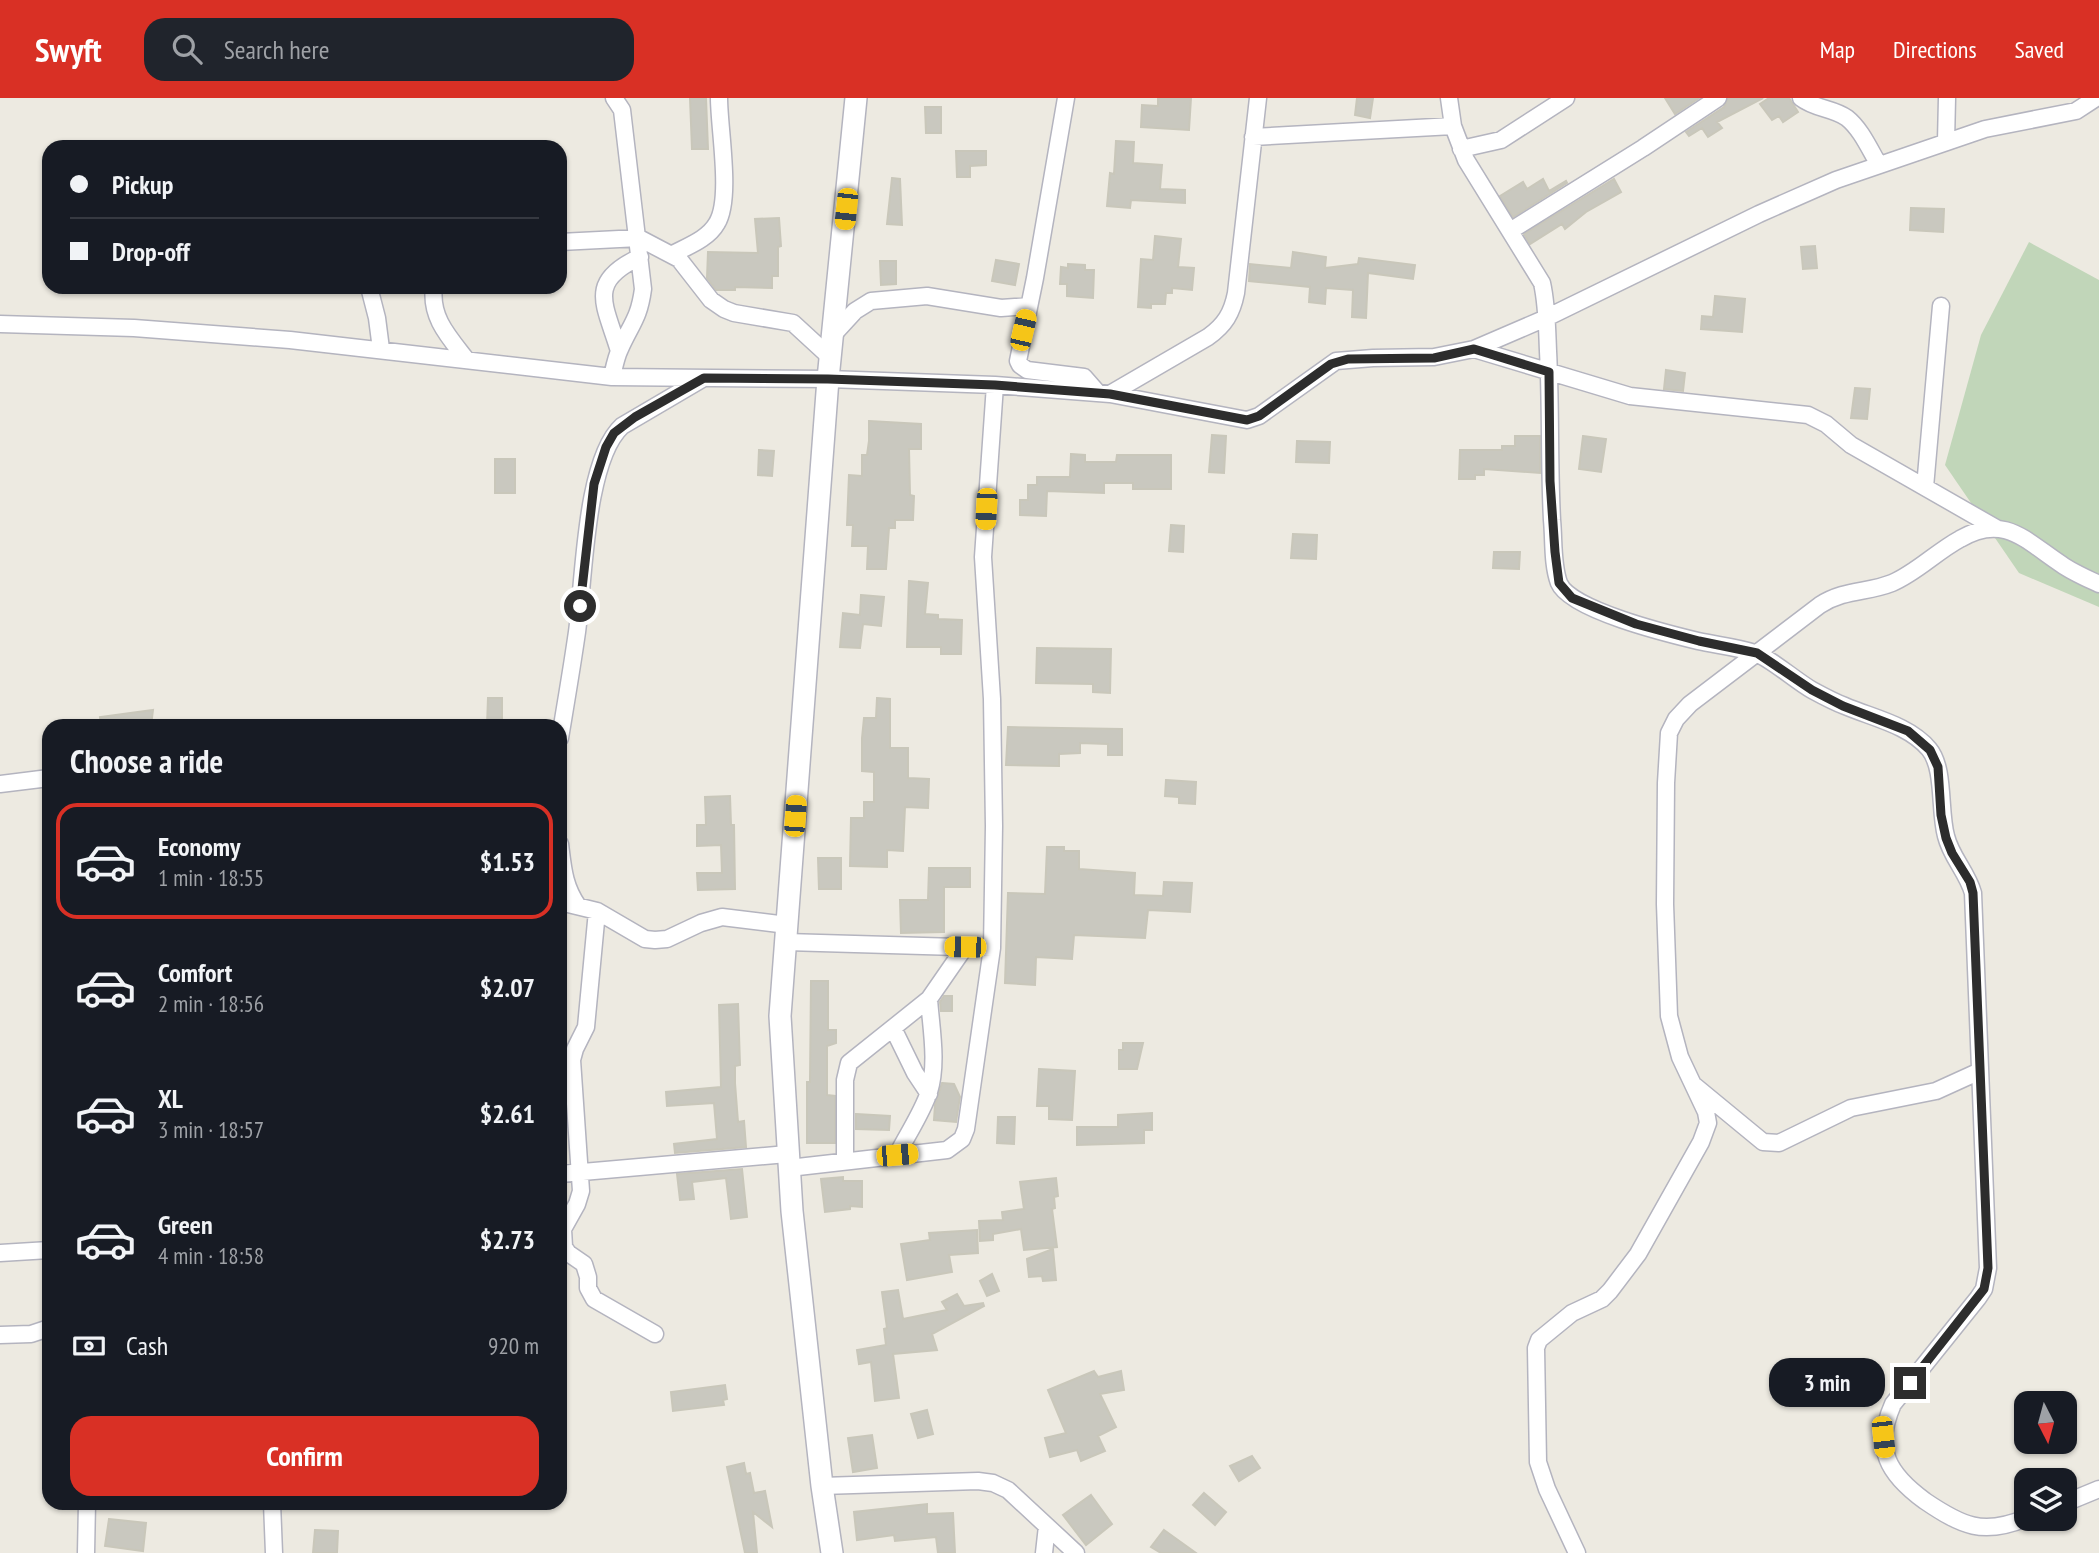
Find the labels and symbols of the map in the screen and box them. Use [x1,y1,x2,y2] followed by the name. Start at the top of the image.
[834,187,859,231] car
[1009,307,1038,353] car
[975,487,998,531] car
[564,590,596,622] route start
[784,794,807,838] car
[944,936,987,958] car
[876,1143,919,1167] car
[1770,1358,1885,1408] callout: 3 min
[1894,1367,1926,1399] route end
[2014,1391,2077,1454] north arrow
[1871,1415,1896,1459] car

